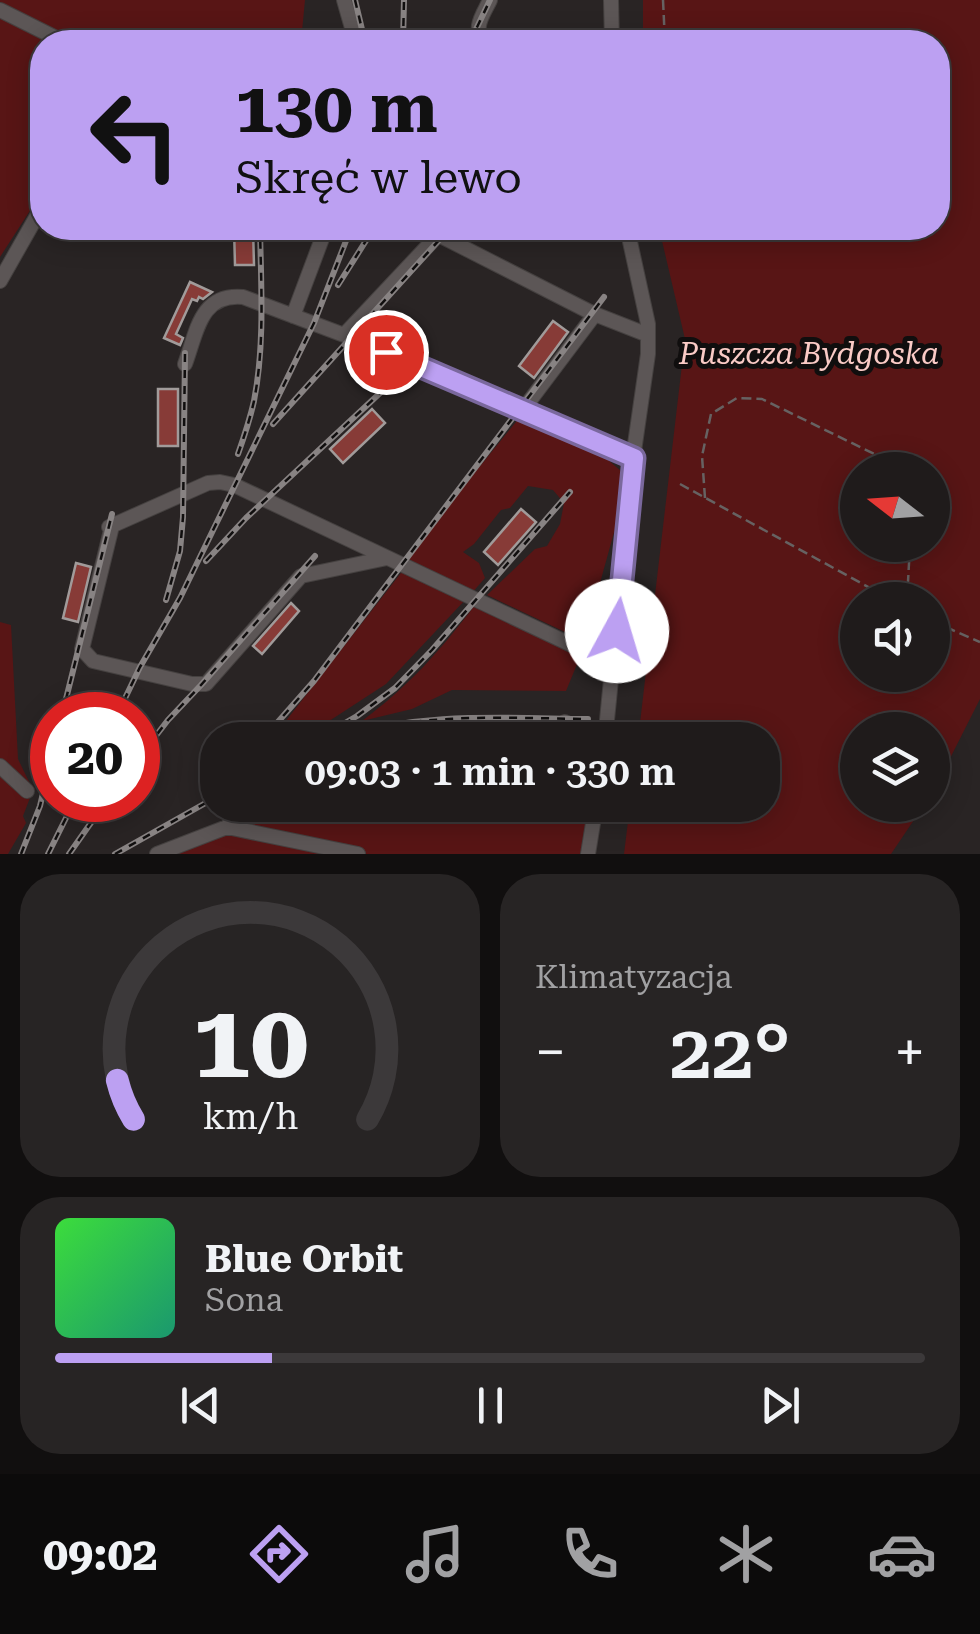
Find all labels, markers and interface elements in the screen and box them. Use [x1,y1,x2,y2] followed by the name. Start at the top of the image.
[235,67,438,149] text: 130 m
[70,70,200,200] icon: left
[235,151,522,204] text: Skręć w lewo
[344,310,429,395] pin
[359,325,414,380] icon: arrive
[678,336,939,371] park label: Puszcza Bydgoska
[840,452,950,562] north arrow
[840,452,950,822] map controls
[565,579,669,683] position arrow
[840,582,950,692] button: sound
[30,692,160,822] speed limit sign: 20
[840,712,950,822] button: layers
[305,750,676,794] text: 09:03 · 1 min · 330 m
[535,958,732,996] text: Klimatyzacja
[192,981,308,1102] text: 10
[669,1008,791,1096] text: 22°
[535,1020,566,1084] text: −
[894,1020,925,1084] text: +
[202,1096,298,1138] text: km/h
[205,1237,403,1281] text: Blue Orbit
[205,1281,283,1319] text: Sona
[173,1378,228,1433] icon: previous
[463,1378,518,1433] icon: pause
[753,1378,808,1433] icon: next
[244,1519,314,1589] icon: directions
[400,1519,470,1589] icon: music
[555,1519,625,1589] icon: phone
[711,1519,781,1589] icon: climate
[867,1519,937,1589] icon: car
[43,1528,158,1581] text: 09:02

